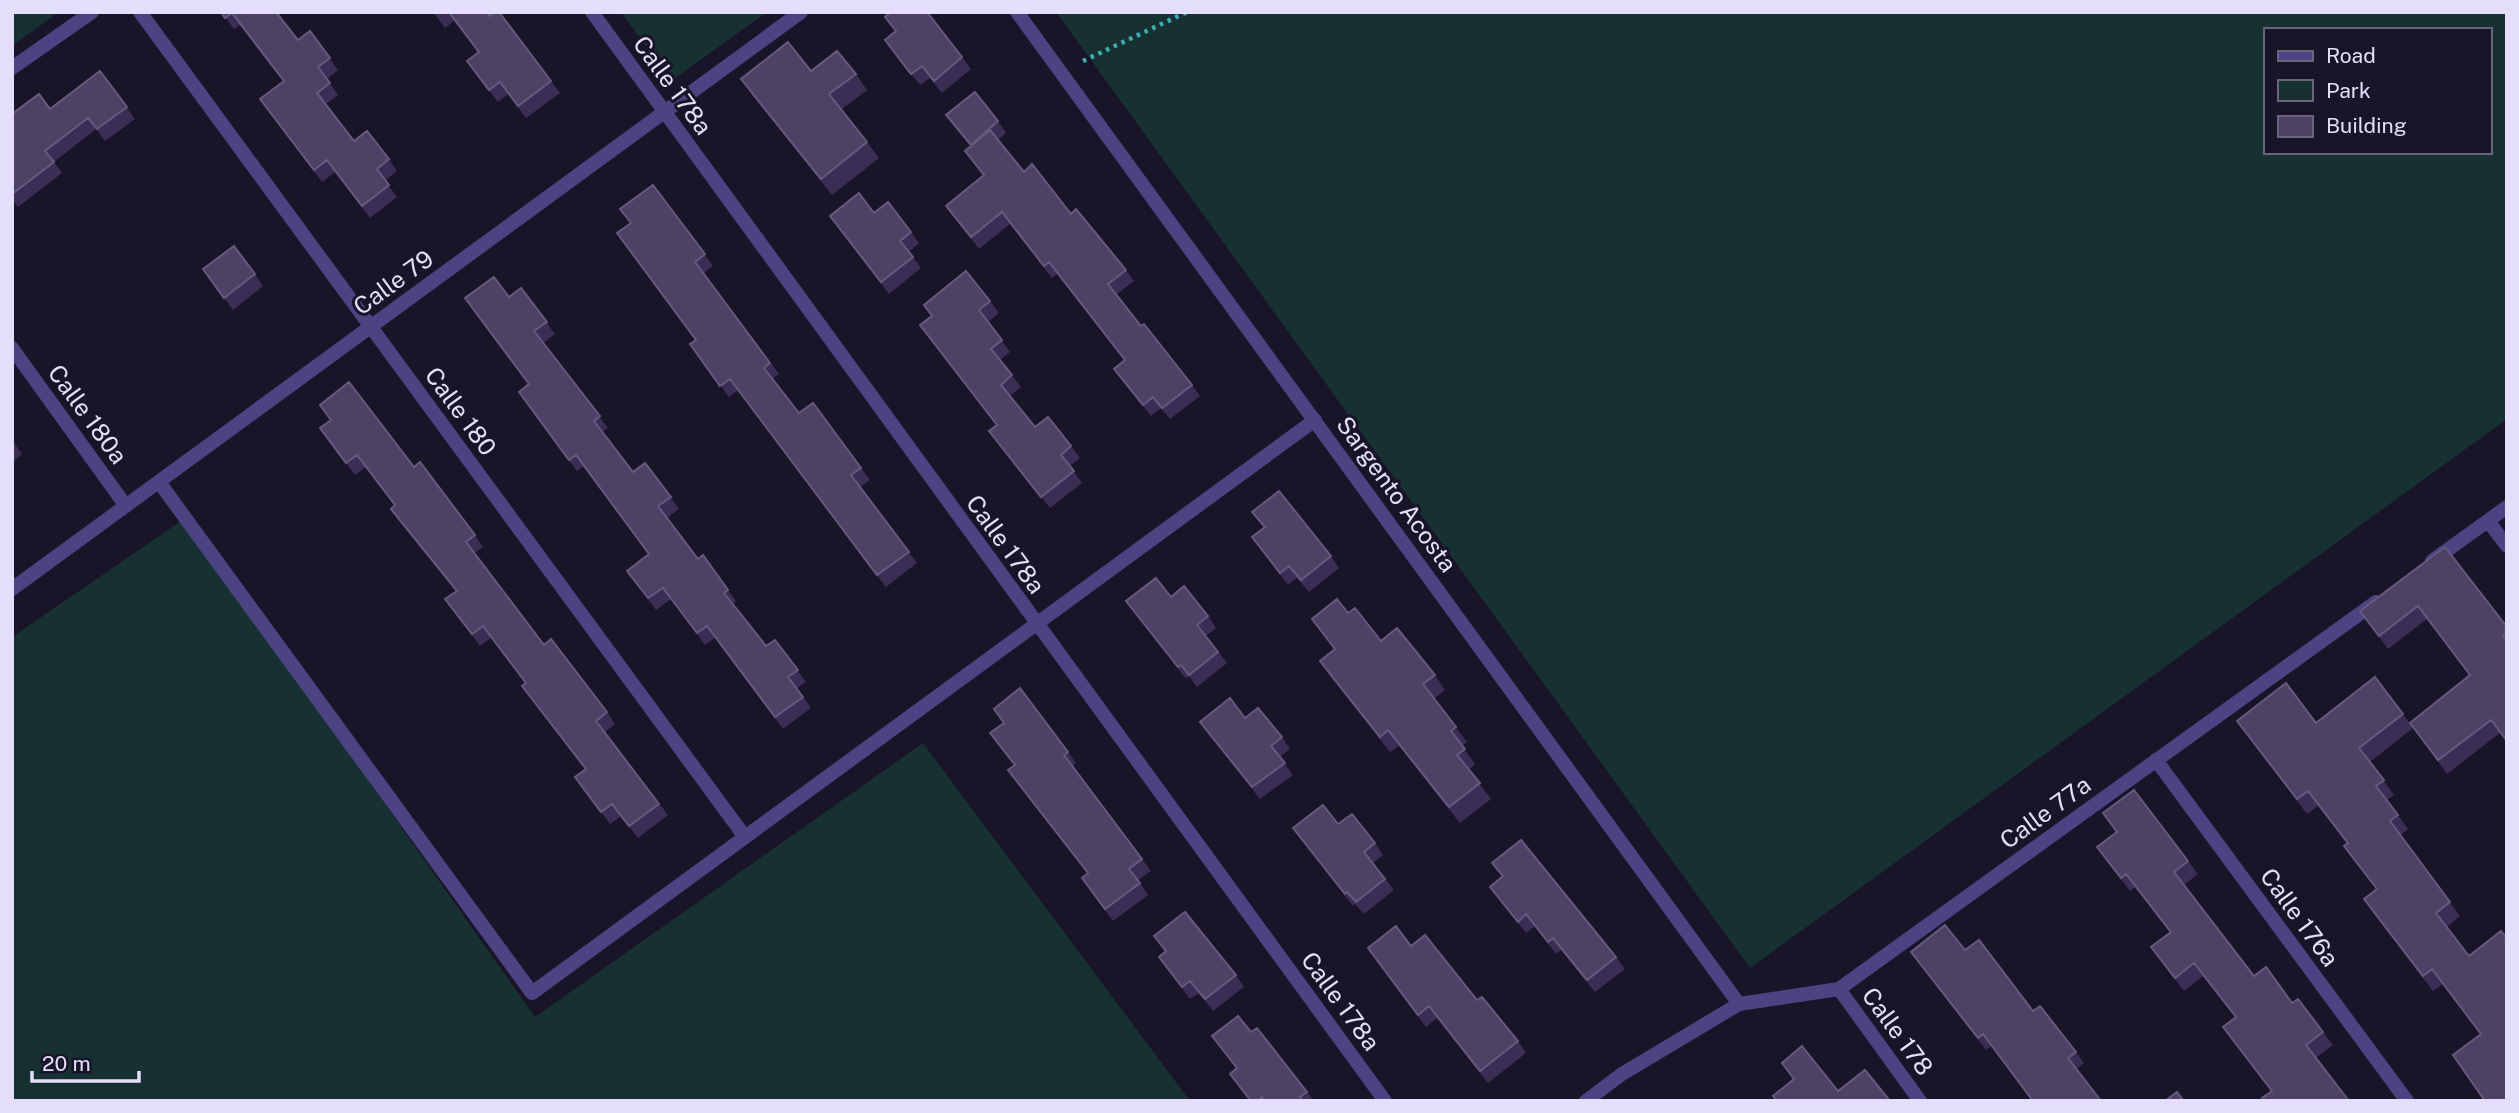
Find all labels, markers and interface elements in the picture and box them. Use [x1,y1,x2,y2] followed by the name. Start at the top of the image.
[2264,28,2491,154] legend
[628,30,718,140] street label: Calle 178a
[2326,43,2376,68] text: Road
[2326,78,2371,103] text: Park
[2326,113,2407,138] text: Building
[348,244,438,320] street label: Calle 79
[43,359,133,469] street label: Calle 180a
[420,361,502,461] street label: Calle 180
[1331,411,1463,577] street label: Sargento Acosta
[961,489,1051,599] street label: Calle 178a
[1994,770,2096,854] street label: Calle 77a
[2255,862,2345,972] street label: Calle 176a
[1296,946,1386,1056] street label: Calle 178a
[1857,982,1939,1080] street label: Calle 178
[32,1040,138,1084] scale bar
[42,1051,91,1076] text: 20 m

